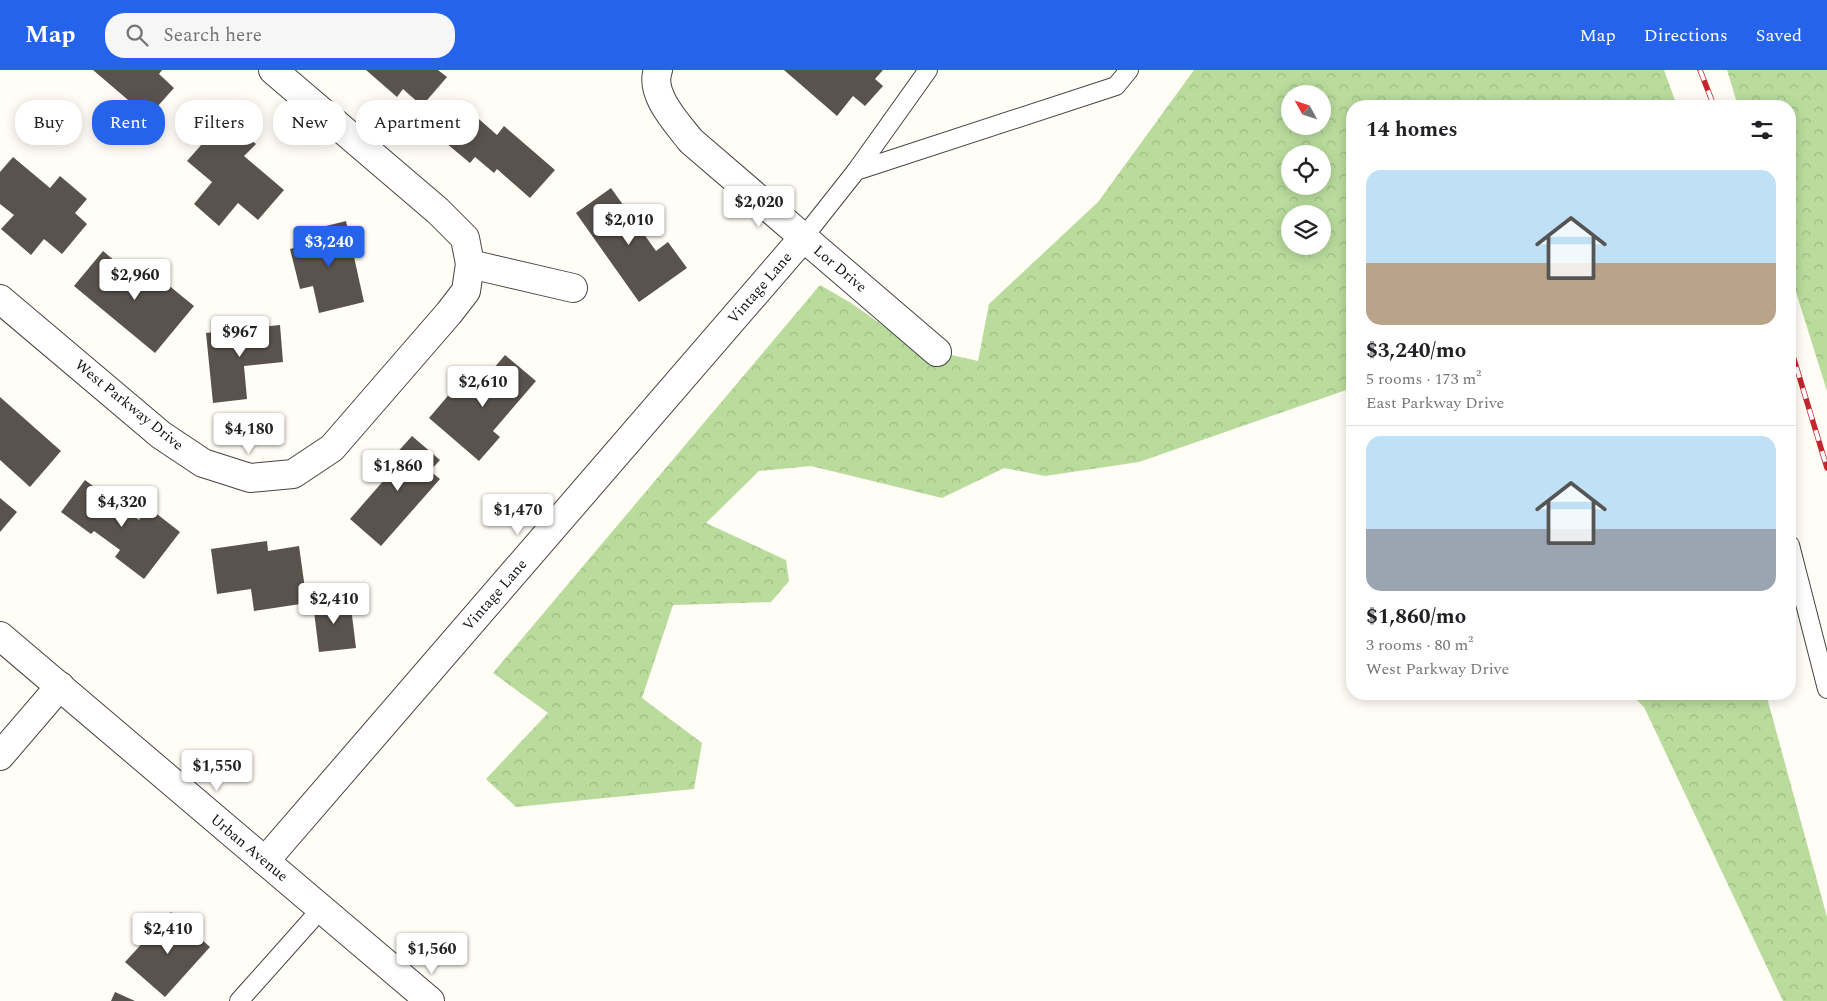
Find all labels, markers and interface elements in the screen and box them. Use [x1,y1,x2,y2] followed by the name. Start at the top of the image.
[105,13,455,58] search box
[25,17,75,53] text: Map
[123,21,151,49] icon: search
[163,21,262,50] text: Search here
[1580,22,1616,49] text: Map
[1644,22,1728,49] text: Directions
[1756,22,1802,49] text: Saved
[1281,85,1331,135] north arrow
[1281,85,1331,255] map controls
[15,100,82,145] chip: Buy
[92,100,165,145] chip: Rent
[175,100,263,145] chip: Filters
[273,100,346,145] chip: New
[356,100,479,145] chip: Apartment
[1366,114,1458,146] text: 14 homes
[1748,116,1776,144] icon: filters
[1281,145,1331,195] button: locate
[718,186,800,228] pin: $2,020
[734,190,784,214] text: $2,020
[1526,203,1616,293] icon: home
[588,204,670,246] pin: $2,010
[1281,205,1331,255] button: layers
[604,208,654,232] text: $2,010
[288,226,370,268] pin: $3,240
[304,230,354,254] text: $3,240
[808,240,872,298] street label: Lor Drive
[722,247,798,329] street label: Vintage Lane
[94,258,176,301] pin: $2,960
[110,263,160,287] text: $2,960
[210,316,270,358] pin: $967
[222,320,258,344] text: $967
[1366,335,1466,367] text: $3,240/mo
[70,354,188,456] street label: West Parkway Drive
[442,366,524,408] pin: $2,610
[1366,367,1481,391] text: 5 rooms · 173 m²
[458,370,508,394] text: $2,610
[1366,391,1504,415] text: East Parkway Drive
[208,412,290,455] pin: $4,180
[224,417,274,441] text: $4,180
[357,450,439,492] pin: $1,860
[373,454,423,478] text: $1,860
[1526,468,1616,558] icon: home
[81,486,163,528] pin: $4,320
[97,490,147,514] text: $4,320
[477,494,559,536] pin: $1,470
[493,498,543,522] text: $1,470
[457,554,533,636] street label: Vintage Lane
[293,582,375,625] pin: $2,410
[309,587,359,611] text: $2,410
[1366,601,1466,633] text: $1,860/mo
[1366,633,1473,657] text: 3 rooms · 80 m²
[1366,657,1509,681] text: West Parkway Drive
[176,750,258,792] pin: $1,550
[192,754,242,778] text: $1,550
[205,808,293,888] street label: Urban Avenue
[127,912,209,955] pin: $2,410
[143,917,193,941] text: $2,410
[391,932,473,975] pin: $1,560
[407,937,457,961] text: $1,560

